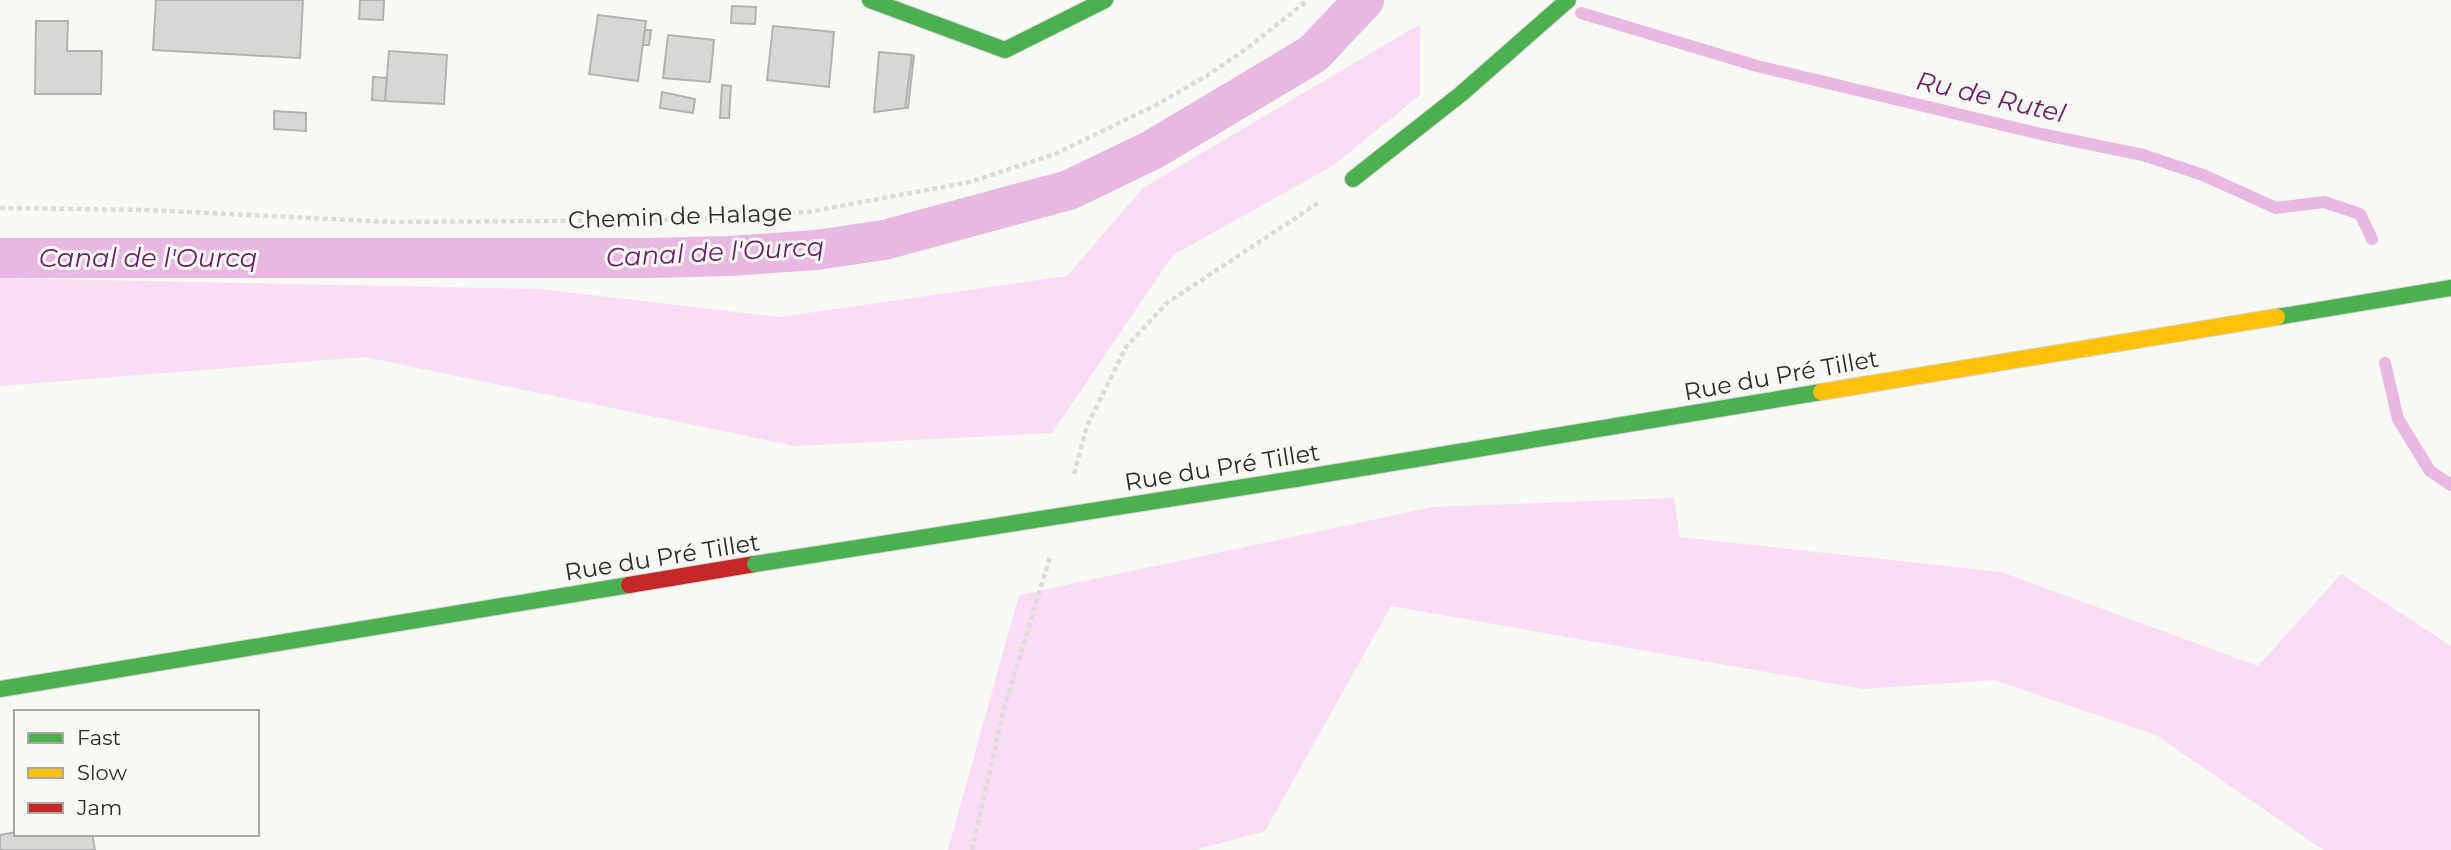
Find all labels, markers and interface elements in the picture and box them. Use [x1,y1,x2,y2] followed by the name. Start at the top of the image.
[1913,64,2069,130] water label: Ru de Rutel
[567,198,793,234] street label: Chemin de Halage
[605,230,825,274] water label: Canal de l'Ourcq
[39,242,257,274] water label: Canal de l'Ourcq
[1681,344,1881,406] street label: Rue du Pré Tillet
[1122,437,1322,497] street label: Rue du Pré Tillet
[562,527,762,587] street label: Rue du Pré Tillet
[14,710,259,836] legend
[77,725,121,750] text: Fast
[77,760,127,785] text: Slow
[76,795,122,820] text: Jam

